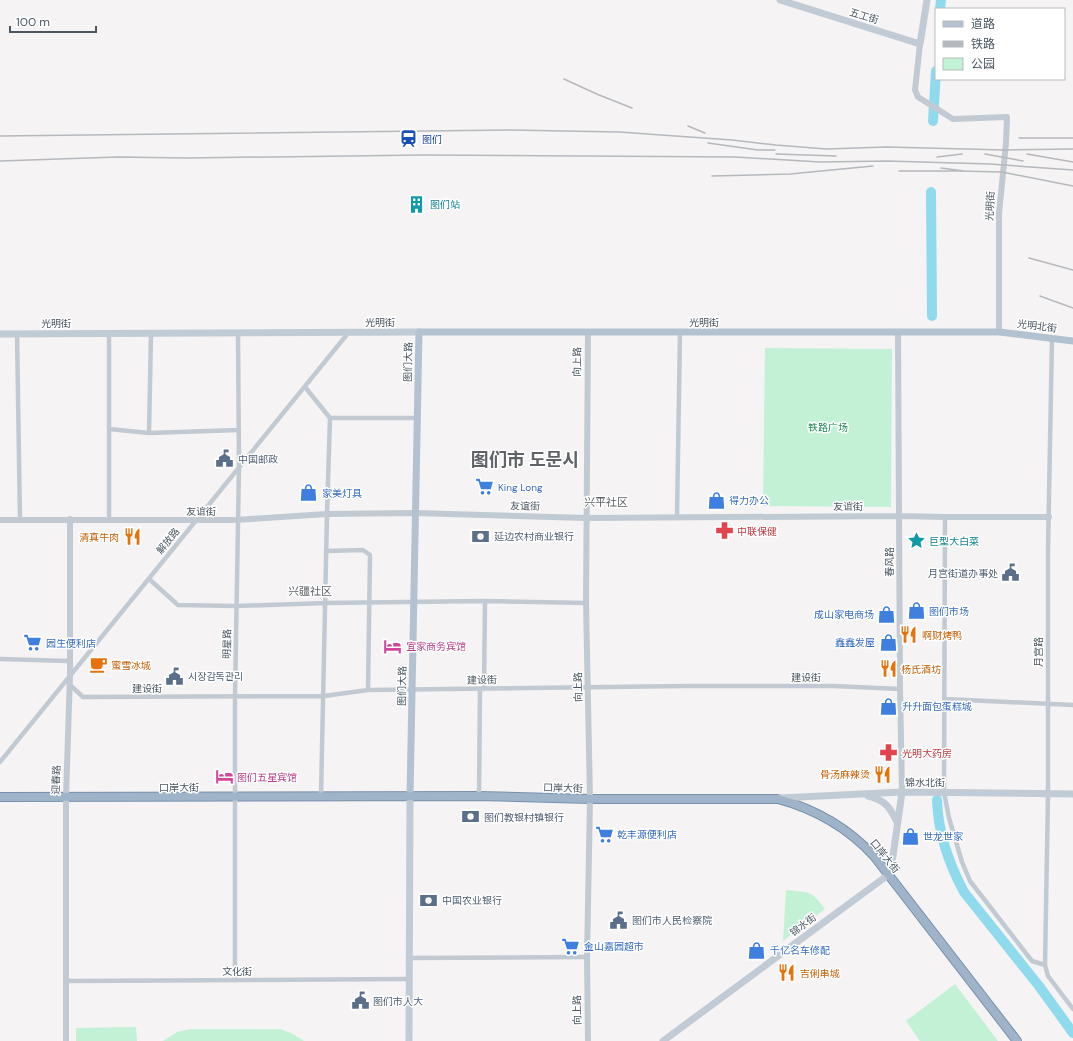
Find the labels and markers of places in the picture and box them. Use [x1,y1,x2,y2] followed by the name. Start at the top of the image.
[399,129,419,149] station icon: 图们
[422,133,442,146] place label: 图们
[407,194,427,214] building icon: 图们站
[430,198,460,211] place label: 图们站
[215,449,235,469] public building icon: 中国邮政
[238,453,278,466] place label: 中国邮政
[475,477,495,497] supermarket icon: King Long
[498,481,543,494] place label: King Long
[299,483,319,503] shop icon: 家美灯具
[322,487,362,500] place label: 家美灯具
[706,490,726,510] shop icon: 得力办公
[729,494,769,507] place label: 得力办公
[714,521,734,541] pharmacy icon: 中联保健
[737,525,777,538] place label: 中联保健
[471,526,491,546] bank icon: 延边农村商业银行
[122,527,142,547] restaurant icon: 清真牛肉
[494,530,574,543] place label: 延边农村商业银行
[79,531,119,544] place label: 清真牛肉
[906,531,926,551] place icon: 巨型大白菜
[929,535,979,548] place label: 巨型大白菜
[1001,563,1021,583] public building icon: 月宫街道办事处
[928,567,998,580] place label: 月宫街道办事处
[906,601,926,621] shop icon: 图们市场
[877,604,897,624] shop icon: 成山家电商场
[929,605,969,618] place label: 图们市场
[814,608,874,621] place label: 成山家电商场
[899,625,919,645] restaurant icon: 啊财烤鸭
[922,629,962,642] place label: 啊财烤鸭
[878,632,898,652] shop icon: 鑫鑫发屋
[23,633,43,653] supermarket icon: 园生便利店
[383,636,403,656] hotel icon: 宜家商务宾馆
[835,636,875,649] place label: 鑫鑫发屋
[46,637,96,650] place label: 园生便利店
[406,640,466,653] place label: 宜家商务宾馆
[88,655,108,675] cafe icon: 蜜雪冰城
[111,659,151,672] place label: 蜜雪冰城
[878,659,898,679] restaurant icon: 杨氏酒坊
[901,663,941,676] place label: 杨氏酒坊
[165,666,185,686] public building icon: 시장감독관리
[188,670,243,683] place label: 시장감독관리
[879,696,899,716] shop icon: 升升面包蛋糕城
[902,700,972,713] place label: 升升面包蛋糕城
[879,743,899,763] pharmacy icon: 光明大药房
[902,747,952,760] place label: 光明大药房
[873,764,893,784] restaurant icon: 骨汤麻辣烫
[214,767,234,787] hotel icon: 图们五星宾馆
[820,768,870,781] place label: 骨汤麻辣烫
[237,771,297,784] place label: 图们五星宾馆
[461,807,481,827] bank icon: 图们教银村镇银行
[484,811,564,824] place label: 图们教银村镇银行
[594,824,614,844] supermarket icon: 乾丰源便利店
[900,826,920,846] shop icon: 世龙世家
[617,828,677,841] place label: 乾丰源便利店
[923,830,964,843] place label: 世龙世家
[419,890,439,910] bank icon: 中国农业银行
[442,894,502,907] place label: 中国农业银行
[609,910,629,930] public building icon: 图们市人民检察院
[632,914,712,927] place label: 图们市人民检察院
[561,936,581,956] supermarket icon: 金山嘉园超市
[584,940,644,953] place label: 金山嘉园超市
[747,940,767,960] shop icon: 千亿名车修配
[770,944,830,957] place label: 千亿名车修配
[777,963,797,983] restaurant icon: 吉俐串城
[800,967,840,980] place label: 吉俐串城
[350,991,370,1011] public building icon: 图们市人大
[373,995,423,1008] place label: 图们市人大

